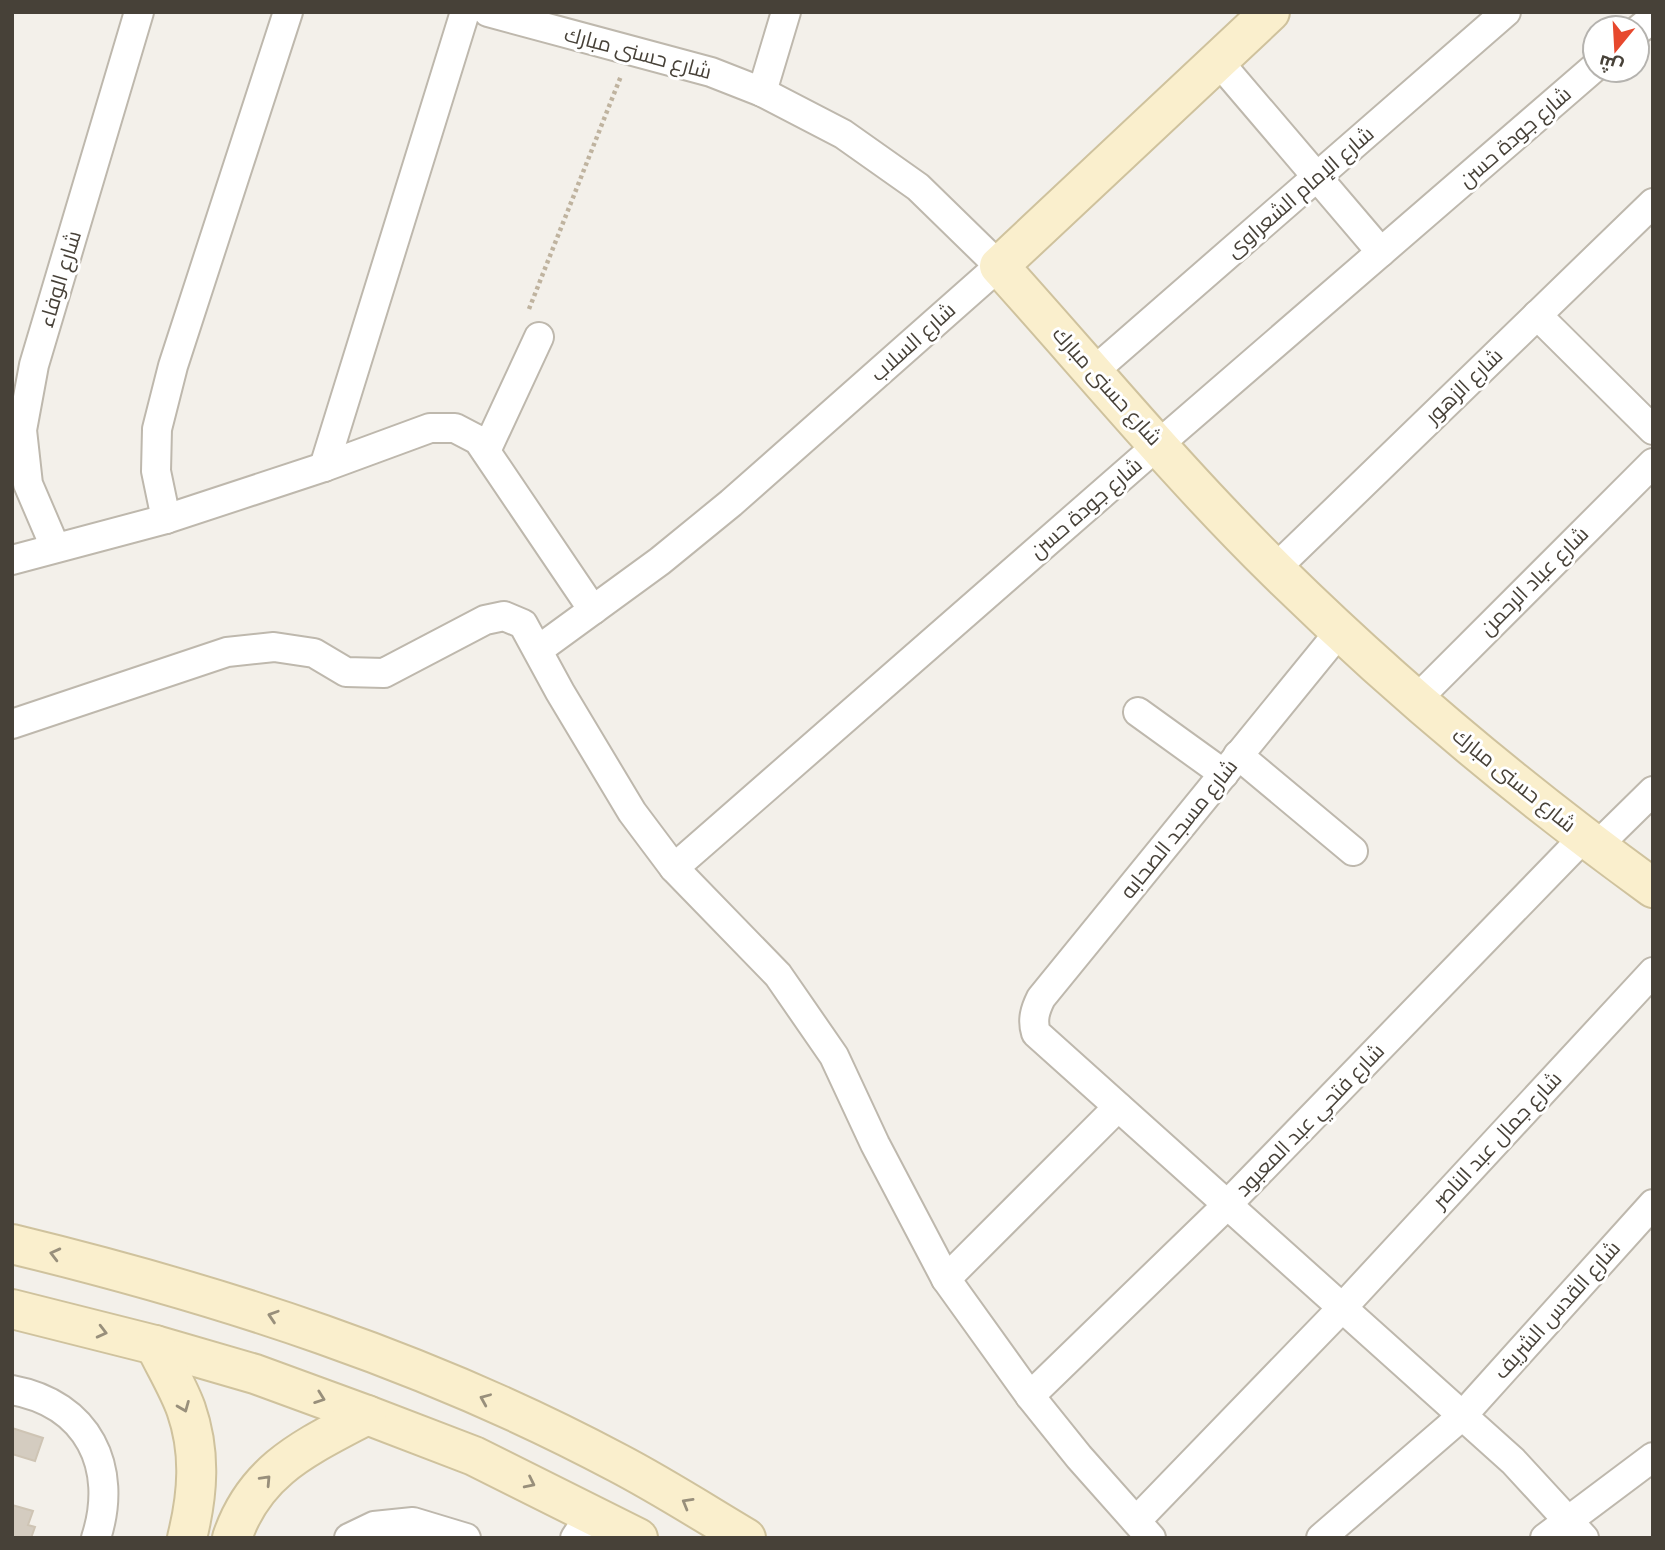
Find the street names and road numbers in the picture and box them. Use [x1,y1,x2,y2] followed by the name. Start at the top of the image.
[561,21,715,86] street label: شارع حسنى مبارك
[1453,81,1577,194] street label: شارع جودة حسن
[1221,121,1380,264] street label: شارع الإمام الشعراوى
[33,228,88,331] street label: شارع الوفاء
[865,297,962,388] street label: شارع السلاب
[1046,321,1167,452] street label: شارع حسنى مبارك
[1419,343,1509,431] street label: شارع الزهور
[1024,452,1148,565] street label: شارع جودة حسن
[1474,521,1595,642] street label: شارع عباد الرحمن
[1446,722,1581,839] street label: شارع حسنى مبارك
[1115,754,1244,905] street label: شارع مسجد الصحابه
[1230,1038,1392,1204] street label: شارع فتحي عبد المعبود
[1426,1066,1568,1215] street label: شارع جمال عبد الناصر
[1488,1236,1627,1385] street label: شارع القدس الشريف

